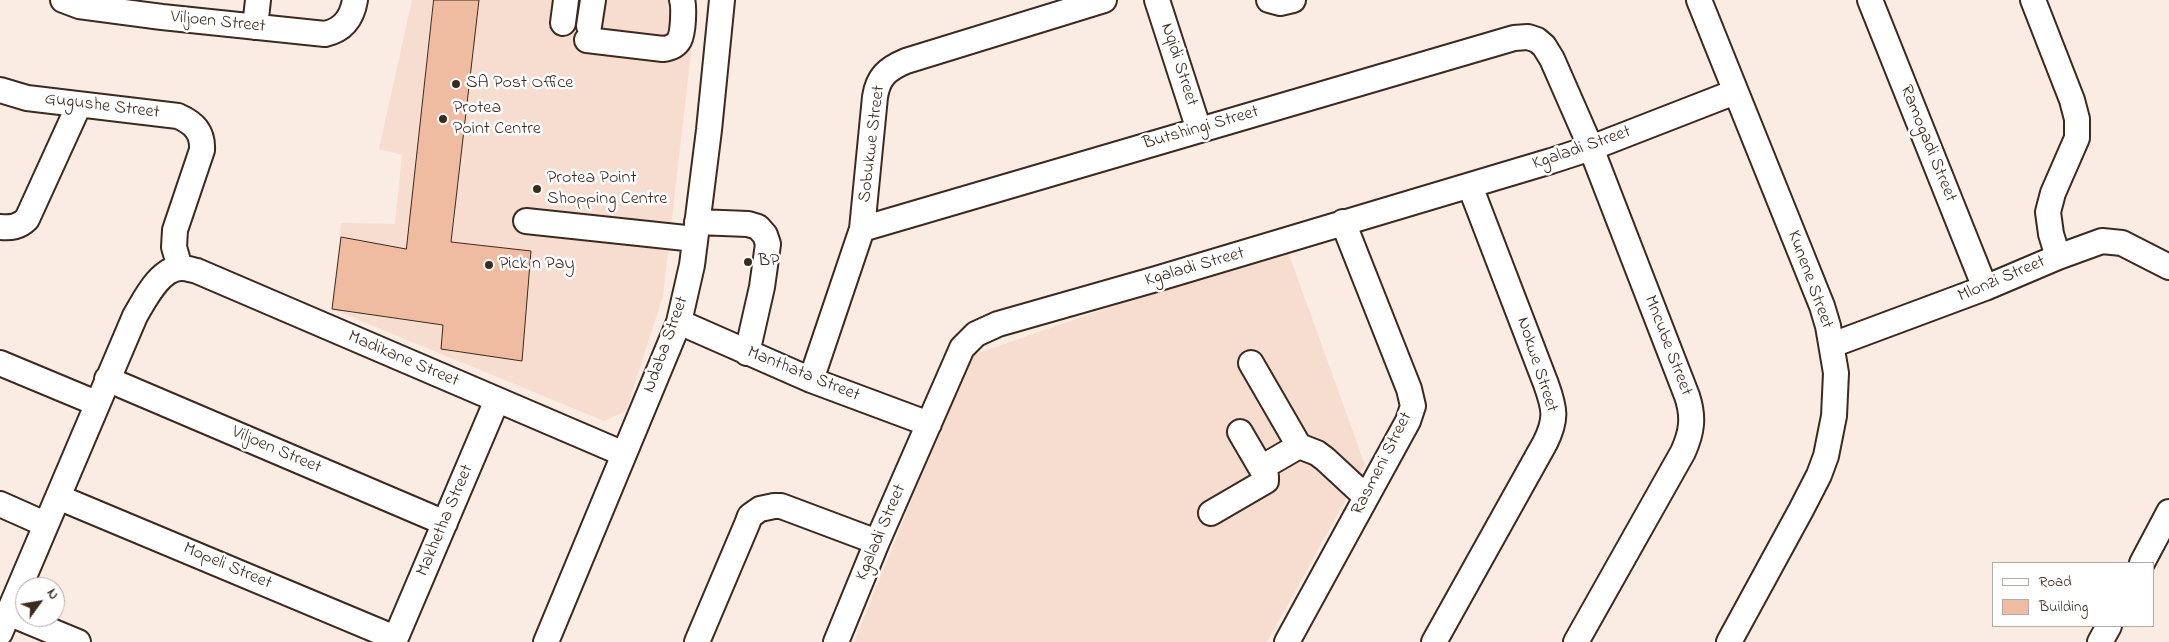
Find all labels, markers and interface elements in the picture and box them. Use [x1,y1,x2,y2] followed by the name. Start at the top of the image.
[169,7,267,39] street label: Viljoen Street
[1154,21,1202,109] street label: Nqidi Street
[466,73,573,95] place label: SA Post Office
[450,78,462,90] marker: SA Post Office
[1894,82,1960,206] street label: Ramogadi Street
[855,84,891,204] street label: Sobukwe Street
[43,89,161,125] street label: Gugushe Street
[453,98,541,140] place label: Protea Point Centre
[1141,102,1261,156] street label: Butshingi Street
[437,113,449,125] marker: Protea Point Centre
[1530,122,1634,176] street label: Kgaladi Street
[547,168,667,210] place label: Protea Point Shopping Centre
[531,183,543,195] marker: Protea Point Shopping Centre
[1781,228,1837,332] street label: Kunene Street
[1143,243,1247,293] street label: Kgaladi Street
[758,251,779,273] place label: BP
[1955,252,2049,308] street label: Mlonzi Street
[499,254,574,276] place label: Pick n Pay
[742,256,754,268] marker: BP
[483,259,495,271] marker: Pick n Pay
[1638,293,1696,399] street label: Mncube Street
[640,294,694,396] street label: Ndaba Street
[1510,315,1562,415] street label: Nokwe Street
[344,327,462,393] street label: Madikane Street
[744,343,862,407] street label: Manthata Street
[1348,409,1418,519] street label: Rasmeni Street
[228,422,324,480] street label: Viljoen Street
[413,462,479,580] street label: Makhetha Street
[852,482,912,584] street label: Kgaladi Street
[179,539,275,595] street label: Mopeli Street
[1992,562,2154,627] legend
[2039,571,2072,593] text: Road
[15,577,65,627] north arrow
[41,585,64,604] text: N
[2039,596,2088,618] text: Building

